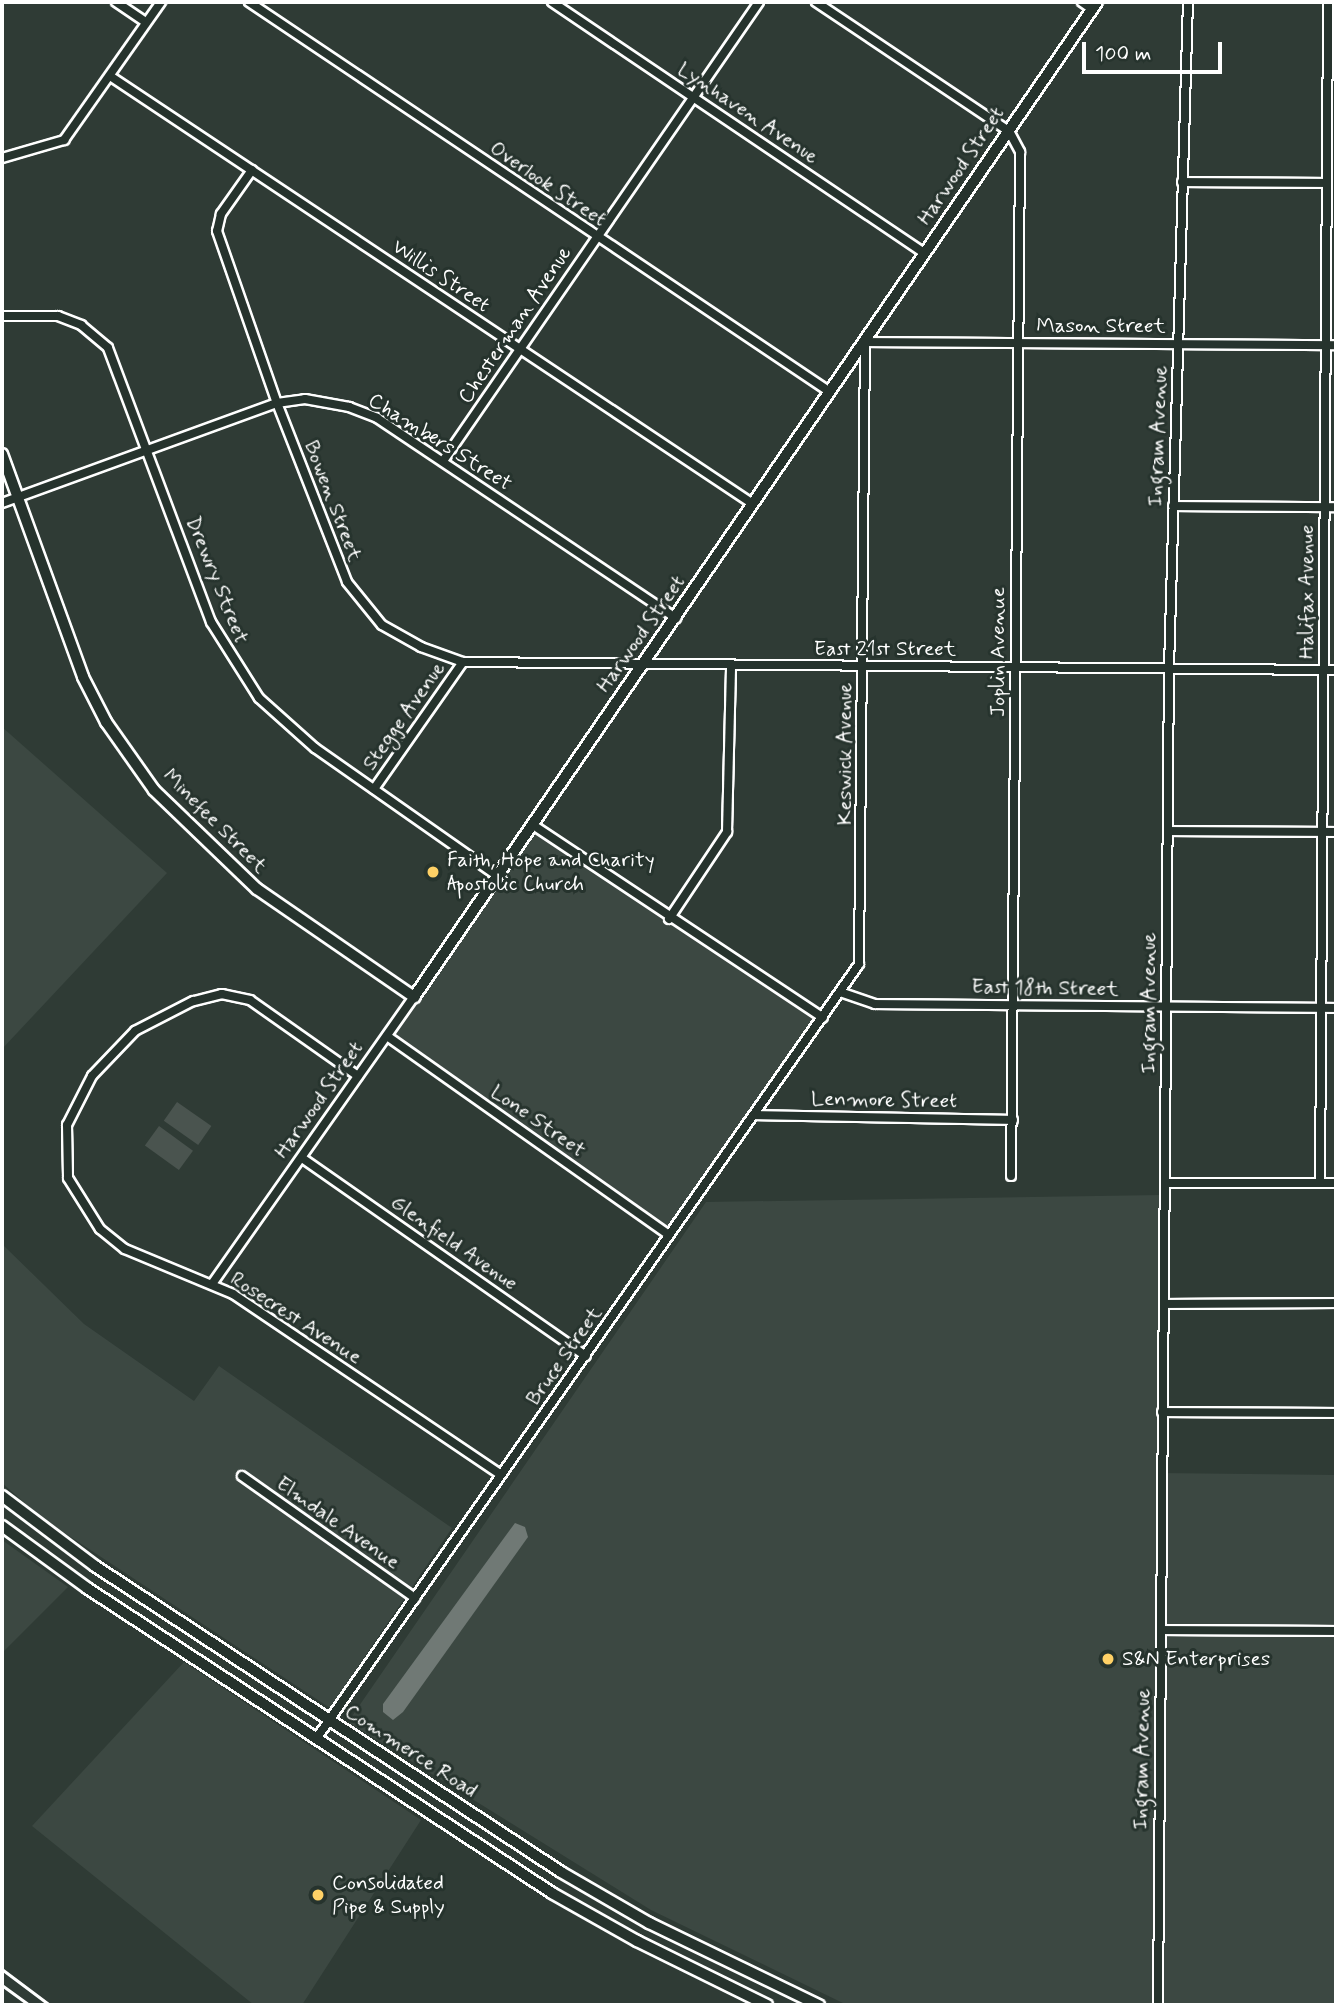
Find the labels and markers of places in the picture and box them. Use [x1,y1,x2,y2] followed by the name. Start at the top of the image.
[447,847,660,897] place label: Faith, Hope and Charity Apostolic Church
[425,864,441,880] marker: Faith, Hope and Charity Apostolic Church
[1122,1646,1265,1672] place label: S&N Enterprises
[1100,1651,1116,1667] marker: S&N Enterprises
[332,1870,445,1920] place label: Consolidated Pipe & Supply
[310,1887,326,1903] marker: Consolidated Pipe & Supply

